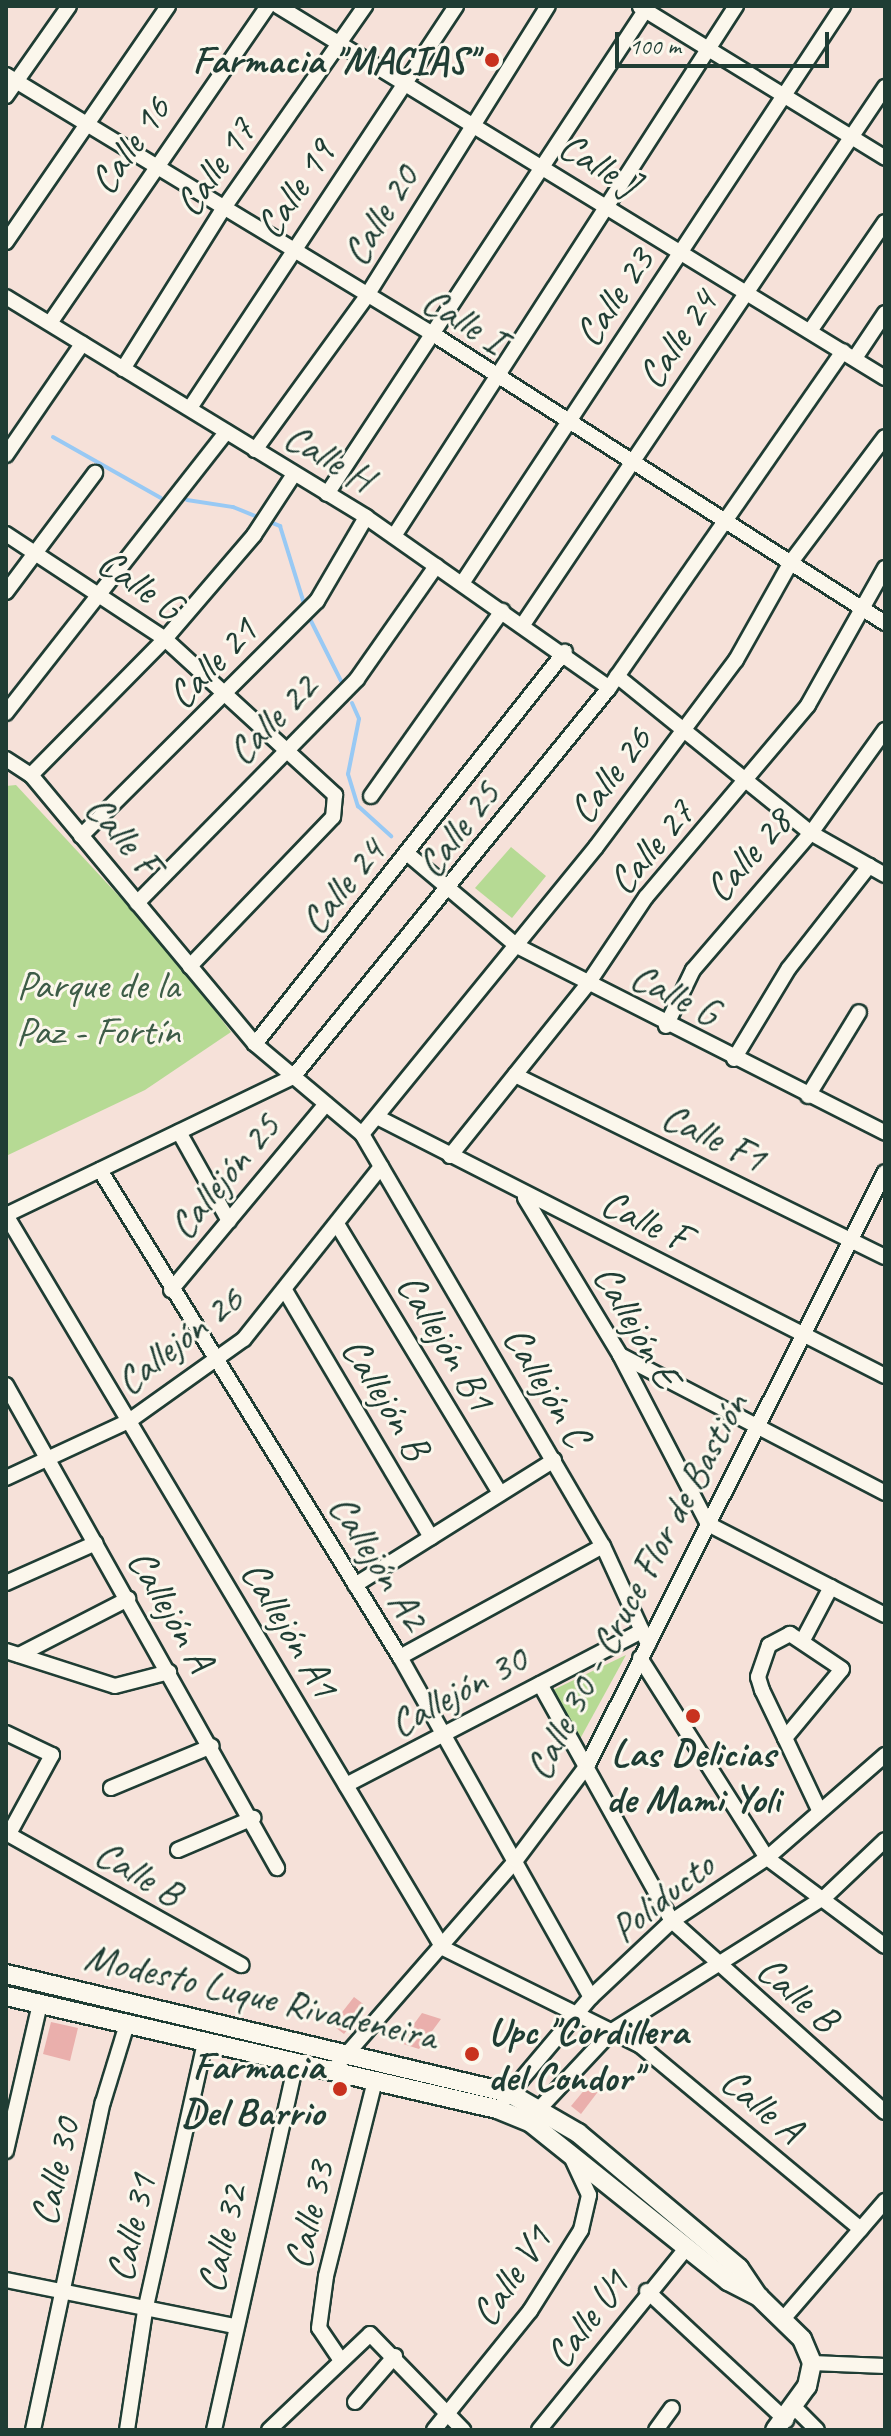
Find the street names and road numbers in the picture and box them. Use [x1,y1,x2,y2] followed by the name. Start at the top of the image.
[79,87,181,203] street label: Calle 16
[164,109,266,225] street label: Calle 17
[550,122,648,206] street label: Calle J
[245,131,345,247] street label: Calle 19
[331,156,429,274] street label: Calle 20
[564,239,664,355] street label: Calle 23
[414,276,514,364] street label: Calle I
[627,281,727,397] street label: Calle 24
[276,412,382,502] street label: Calle H
[89,538,191,630] street label: Calle G
[157,607,267,719] street label: Calle 21
[217,664,327,774] street label: Calle 22
[558,717,662,833] street label: Calle 26
[406,771,510,887] street label: Calle 25
[75,785,171,885] street label: Calle F
[598,790,704,904] street label: Calle 27
[694,798,802,912] street label: Calle 28
[289,829,395,943] street label: Calle 24
[623,952,727,1036] street label: Calle G
[655,1092,773,1182] street label: Calle F1
[158,1104,290,1248] street label: Callejón 25
[594,1179,696,1261] street label: Calle F
[583,1256,691,1396] street label: Callejón E
[386,1265,506,1419] street label: Callejón B1
[106,1275,252,1405] street label: Callejón 26
[493,1317,601,1455] street label: Callejón C
[331,1328,441,1468] street label: Callejón B
[513,1384,759,1788] street label: Calle 30 - Cruce Flor de Bastión
[319,1485,439,1639] street label: Callejón A2
[117,1540,225,1680] street label: Callejón A
[231,1552,349,1706] street label: Callejón A1
[381,1635,535,1747] street label: Callejón 30
[87,1828,191,1918] street label: Calle B
[601,1842,723,1952] street label: Poliducto
[79,1932,443,2060] street label: Modesto Luque Rivadeneira
[747,1945,849,2043] street label: Calle B
[711,2057,813,2153] street label: Calle A
[19,2114,91,2230] street label: Calle 30
[273,2157,345,2273] street label: Calle 33
[95,2170,167,2286] street label: Calle 31
[186,2181,258,2297] street label: Calle 32
[460,2217,562,2335] street label: Calle V1
[535,2261,639,2377] street label: Calle U1

